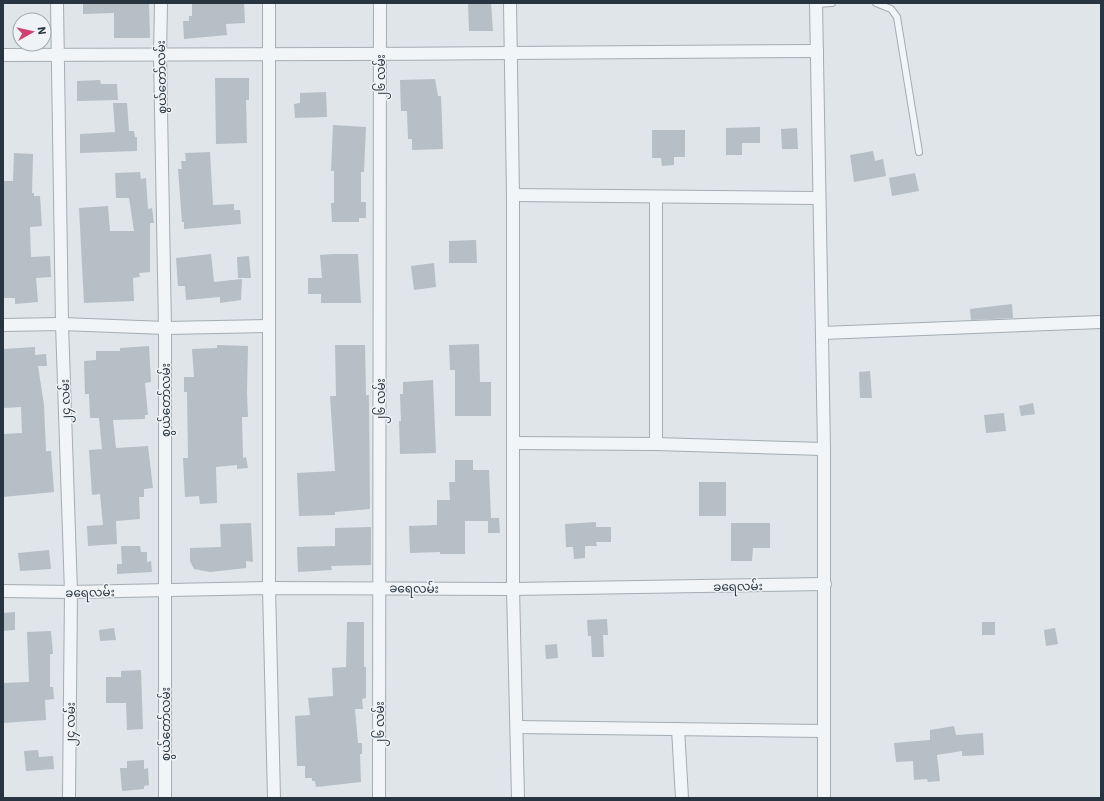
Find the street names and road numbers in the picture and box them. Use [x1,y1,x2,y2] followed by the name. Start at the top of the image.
[152,40,172,114] street label: စွယ်တော်လမ်း
[372,54,391,100] street label: ၂၆ လမ်း
[157,363,176,437] street label: စွယ်တော်လမ်း
[372,378,391,424] street label: ၂၆ လမ်း
[56,379,76,423] street label: ၂၄ လမ်း
[713,577,763,597] street label: ခရေလမ်း
[389,579,439,599] street label: ခရေလမ်း
[65,583,115,603] street label: ခရေလမ်း
[157,687,176,761] street label: စွယ်တော်လမ်း
[371,701,390,747] street label: ၂၆ လမ်း
[61,702,81,746] street label: ၂၄ လမ်း

